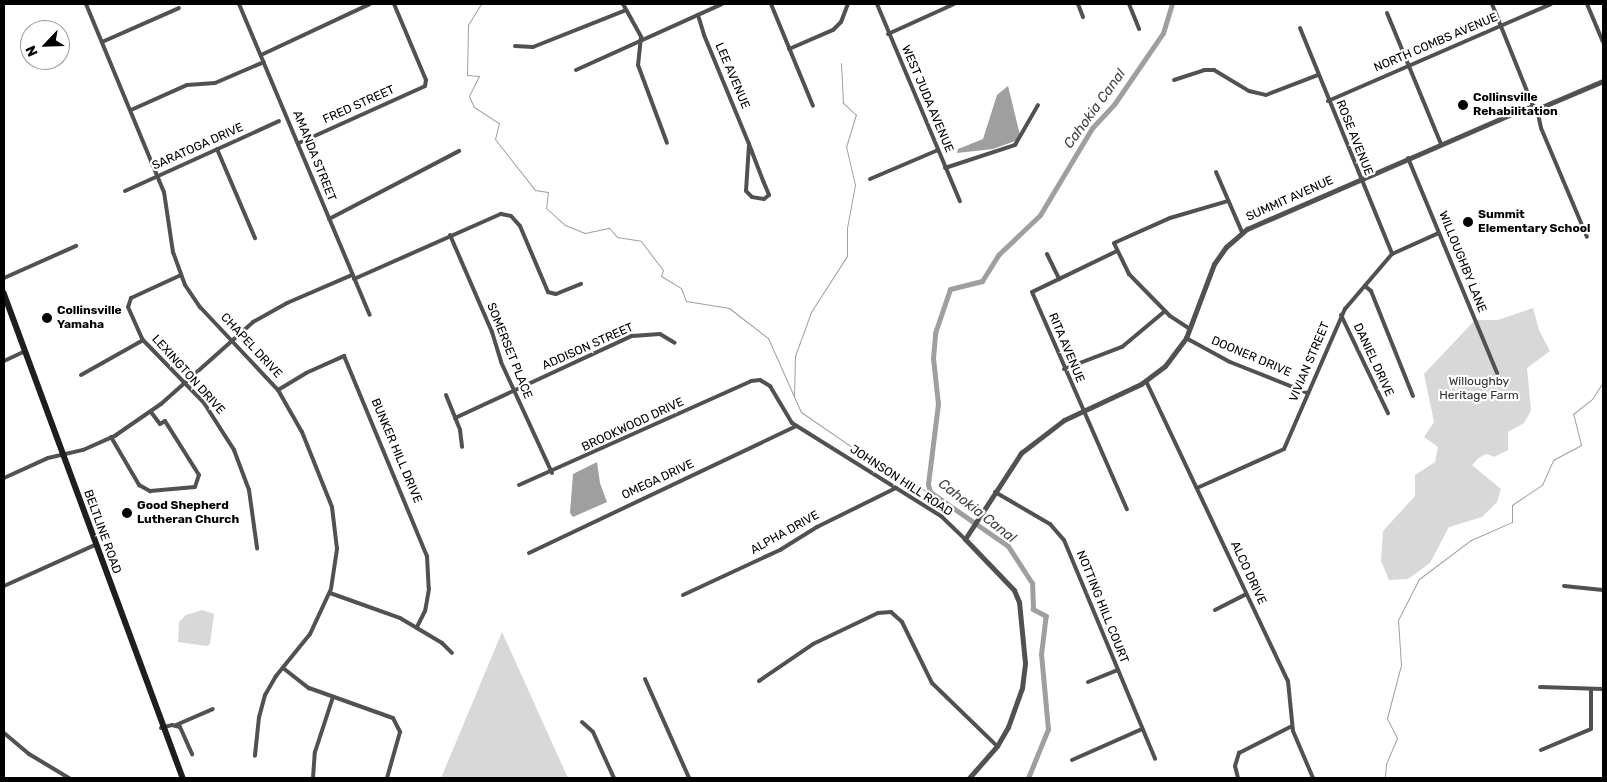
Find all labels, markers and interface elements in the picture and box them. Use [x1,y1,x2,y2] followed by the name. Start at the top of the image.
[1372,10,1500,76] street label: NORTH COMBS AVENUE
[20,20,70,70] north arrow
[712,41,752,111] street label: LEE AVENUE
[22,43,42,59] text: N
[898,43,956,155] street label: WEST JUDA AVENUE
[1061,66,1129,152] water label: Cahokia Canal
[321,83,397,127] street label: FRED STREET
[1473,91,1558,119] place label: Collinsville Rehabilitation
[1332,98,1376,178] street label: ROSE AVENUE
[1457,99,1469,111] marker: Collinsville Rehabilitation
[289,108,339,204] street label: AMANDA STREET
[150,120,246,174] street label: SARATOGA DRIVE
[1244,173,1336,225] street label: SUMMIT AVENUE
[1478,208,1591,236] place label: Summit Elementary School
[1435,209,1489,315] street label: WILLOUGHBY LANE
[1462,216,1474,228] marker: Summit Elementary School
[483,301,535,401] street label: SOMERSET PLACE
[57,304,122,332] place label: Collinsville Yamaha
[217,310,285,382] street label: CHAPEL DRIVE
[1045,311,1087,385] street label: RITA AVENUE
[41,312,53,324] marker: Collinsville Yamaha
[540,320,636,374] street label: ADDISON STREET
[1287,320,1333,404] street label: VIVIAN STREET
[1350,321,1396,399] street label: DANIEL DRIVE
[149,332,227,418] street label: LEXINGTON DRIVE
[1209,334,1293,380] street label: DOONER DRIVE
[1439,375,1519,403] park label: Willoughby Heritage Farm
[580,395,686,455] street label: BROOKWOOD DRIVE
[367,396,425,506] street label: BUNKER HILL DRIVE
[847,442,955,520] street label: JOHNSON HILL ROAD
[619,457,697,503] street label: OMEGA DRIVE
[935,475,1019,547] water label: Cahokia Canal
[80,488,124,576] street label: BELTLINE ROAD
[137,499,239,527] place label: Good Shepherd Lutheran Church
[121,507,133,519] marker: Good Shepherd Lutheran Church
[748,508,822,558] street label: ALPHA DRIVE
[1227,539,1269,607] street label: ALCO DRIVE
[1073,548,1131,666] street label: NOTTING HILL COURT

